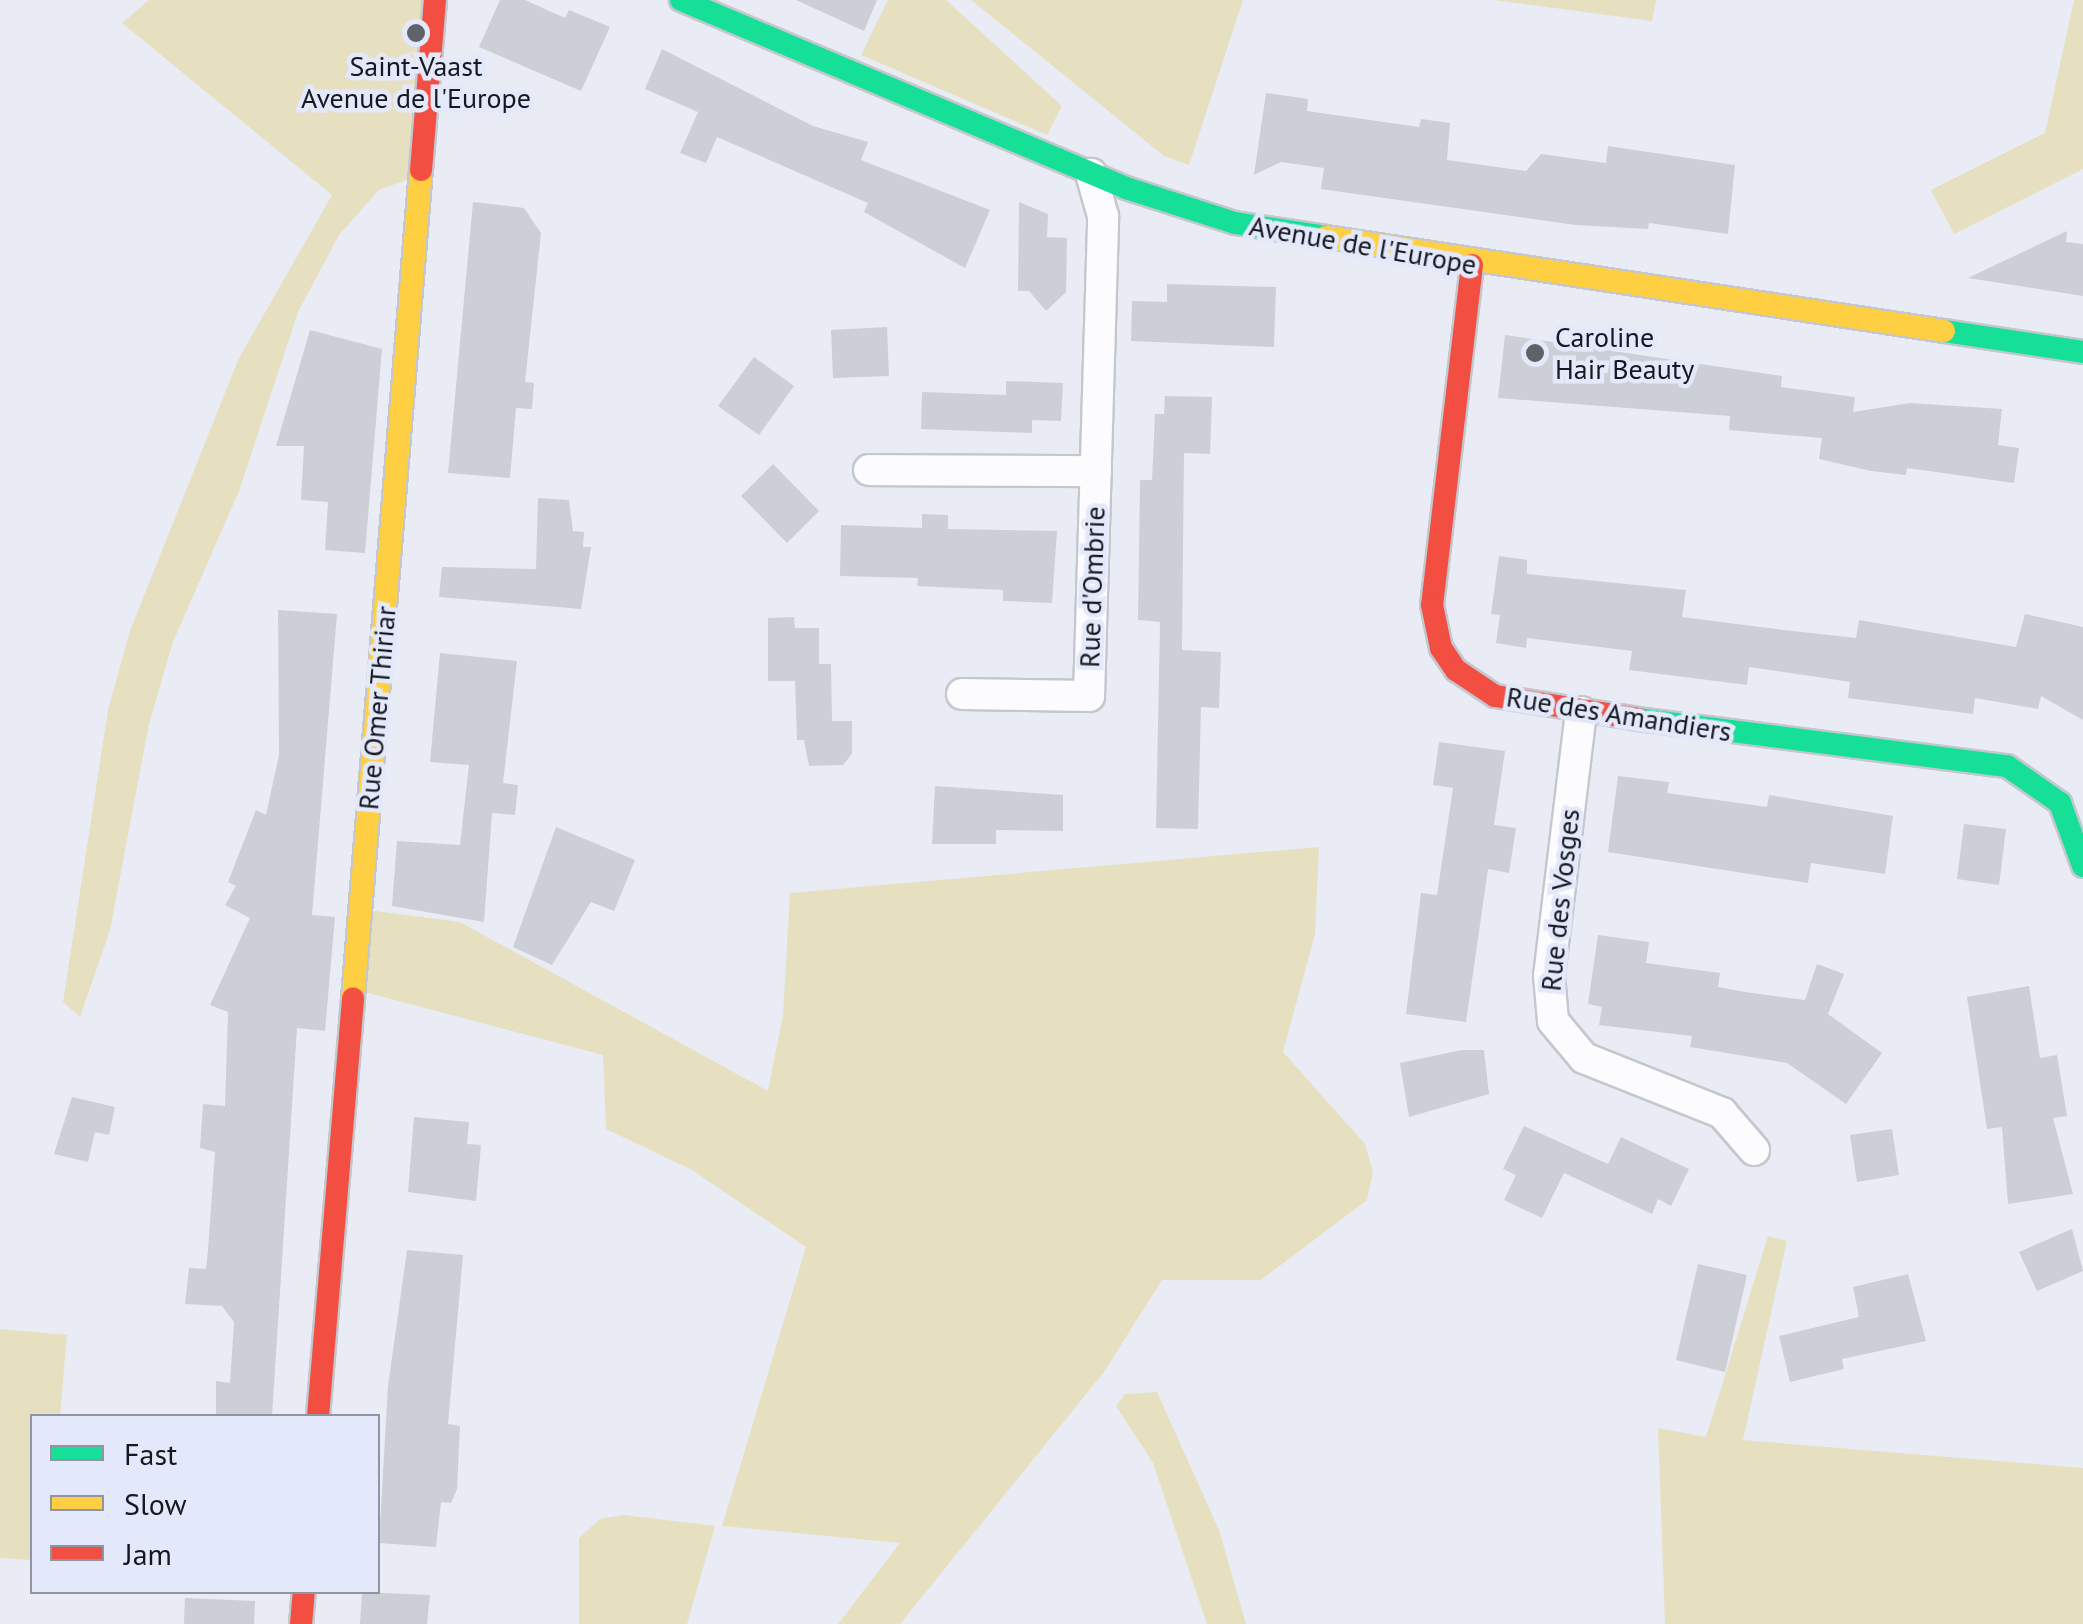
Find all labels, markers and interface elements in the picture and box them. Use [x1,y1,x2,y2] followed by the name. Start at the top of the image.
[405,22,427,44] marker: Saint-Vaast Avenue de l'Europe
[301,49,531,115] place label: Saint-Vaast Avenue de l'Europe
[1247,208,1479,282] street label: Avenue de l'Europe
[1555,320,1694,386] place label: Caroline Hair Beauty
[1524,342,1546,364] marker: Caroline Hair Beauty
[1072,506,1112,668] street label: Rue d'Ombrie
[351,604,403,812] street label: Rue Omer Thiriar
[1504,680,1734,748] street label: Rue des Amandiers
[1534,807,1586,993] street label: Rue des Vosges
[30,1414,380,1594] legend
[124,1434,177,1473] text: Fast
[124,1484,187,1523] text: Slow
[124,1534,172,1573] text: Jam

